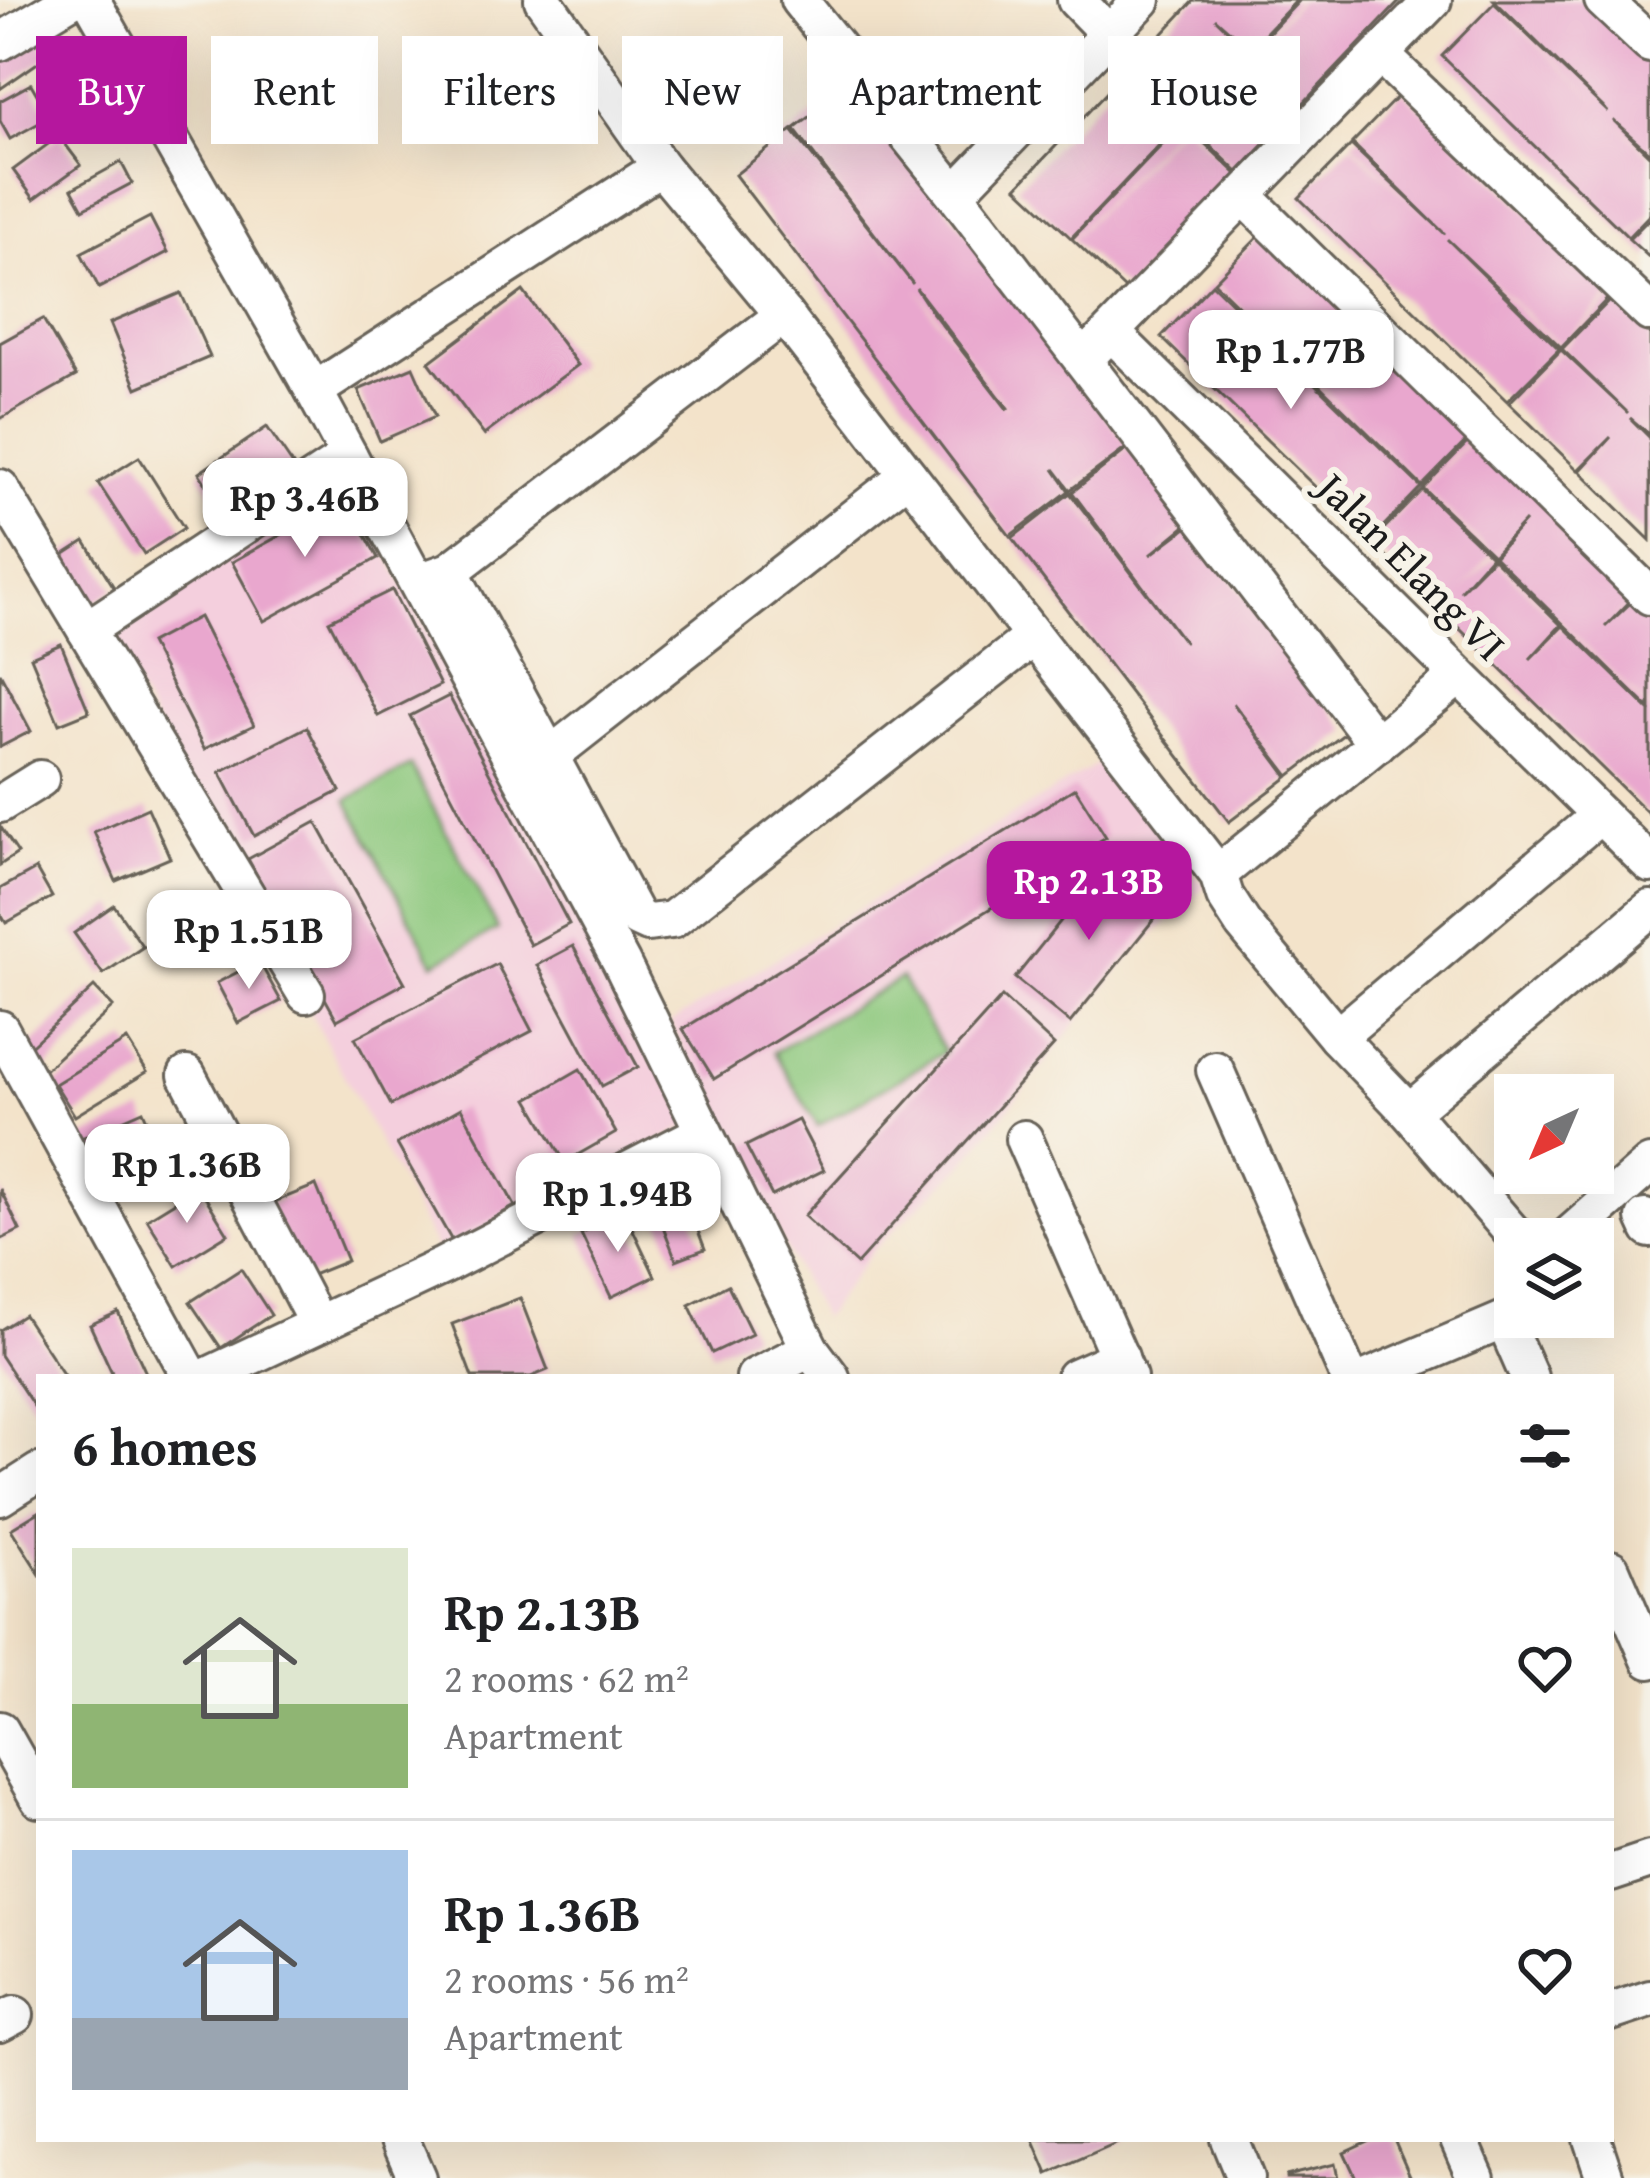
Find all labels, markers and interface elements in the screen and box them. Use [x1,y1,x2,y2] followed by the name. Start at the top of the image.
[36,36,187,144] chip: Buy
[211,36,378,144] chip: Rent
[402,36,598,144] chip: Filters
[622,36,783,144] chip: New
[807,36,1084,144] chip: Apartment
[1108,36,1300,144] chip: House
[1167,310,1415,412] pin: Rp 1.77B
[1216,320,1366,377] text: Rp 1.77B
[1301,454,1520,674] street label: Jalan Elang VI
[181,458,429,560] pin: Rp 3.46B
[230,468,380,525] text: Rp 3.46B
[965,841,1213,943] pin: Rp 2.13B
[1014,851,1164,908] text: Rp 2.13B
[125,890,373,992] pin: Rp 1.51B
[174,900,324,957] text: Rp 1.51B
[1494,1074,1614,1194] north arrow
[1494,1074,1614,1338] map controls
[63,1124,311,1226] pin: Rp 1.36B
[112,1134,262,1191] text: Rp 1.36B
[494,1153,742,1255] pin: Rp 1.94B
[543,1163,693,1220] text: Rp 1.94B
[1494,1218,1614,1338] button: layers
[72,1409,258,1484] text: 6 homes
[1512,1413,1578,1479] icon: filters
[444,1574,641,1649] text: Rp 2.13B
[168,1596,312,1740] icon: home
[1512,1635,1578,1701] icon: heart
[444,1649,689,1706] text: 2 rooms · 62 m²
[444,1706,623,1763] text: Apartment
[444,1875,641,1950] text: Rp 1.36B
[168,1898,312,2042] icon: home
[1512,1937,1578,2003] icon: heart
[444,1950,689,2007] text: 2 rooms · 56 m²
[444,2007,623,2064] text: Apartment

